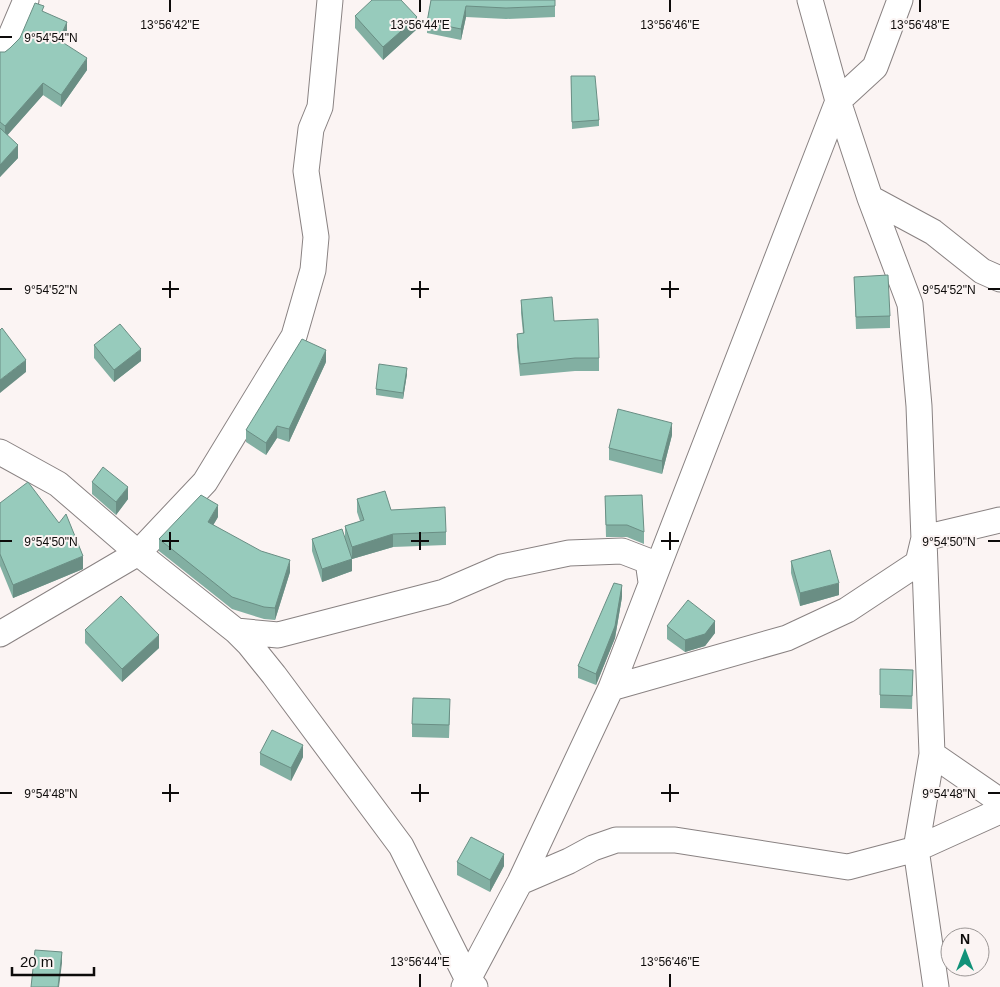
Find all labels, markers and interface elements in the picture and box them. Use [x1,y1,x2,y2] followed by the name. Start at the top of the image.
[140,18,200,32] text: 13°56'42"E
[390,18,450,32] text: 13°56'44"E
[640,18,700,32] text: 13°56'46"E
[890,18,950,32] text: 13°56'48"E
[24,31,78,45] text: 9°54'54"N
[24,283,78,297] text: 9°54'52"N
[922,283,976,297] text: 9°54'52"N
[24,535,78,549] text: 9°54'50"N
[922,535,976,549] text: 9°54'50"N
[24,787,78,801] text: 9°54'48"N
[922,787,976,801] text: 9°54'48"N
[940,927,990,977] north arrow
[960,931,970,947] text: N
[12,944,95,976] scale bar
[20,953,53,970] text: 20 m
[390,955,450,969] text: 13°56'44"E
[640,955,700,969] text: 13°56'46"E

